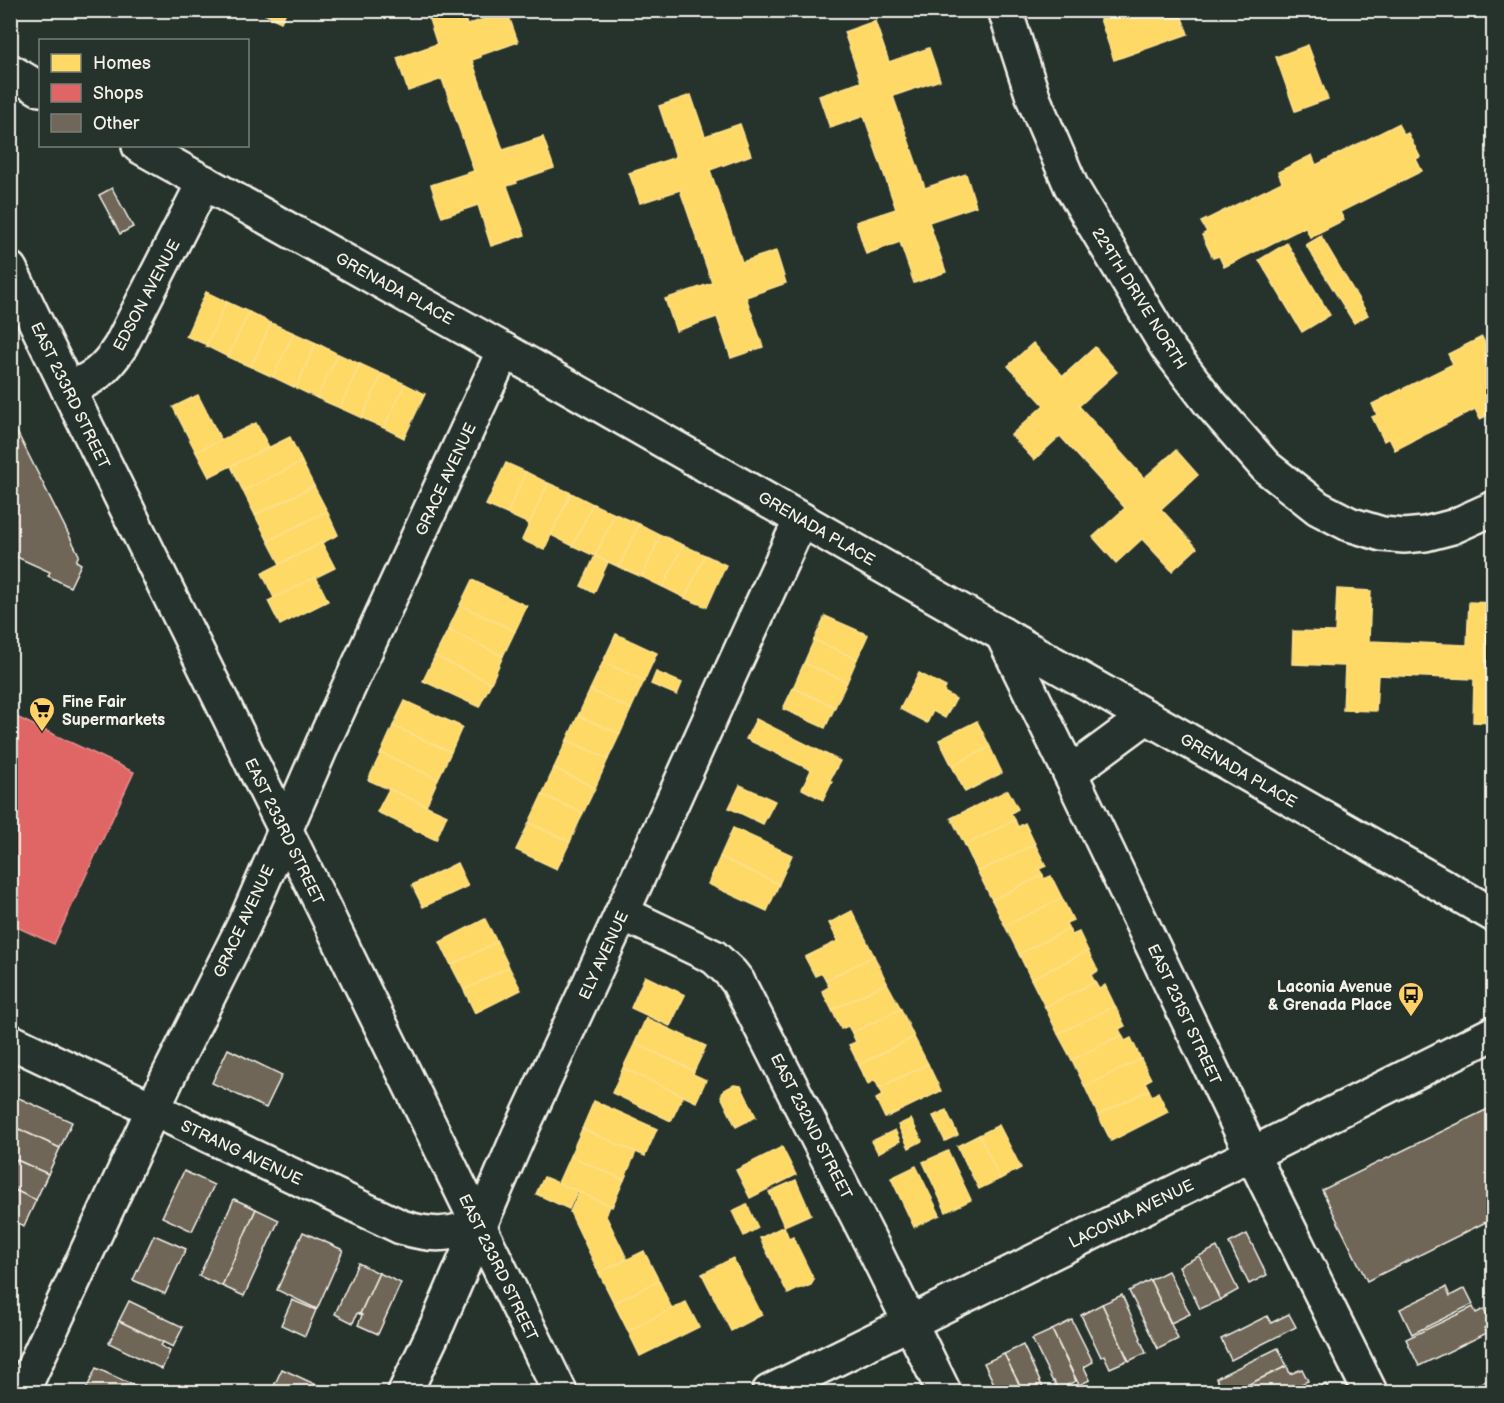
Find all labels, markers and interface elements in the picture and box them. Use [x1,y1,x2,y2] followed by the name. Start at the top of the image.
[39,39,249,147] legend
[93,53,151,74] text: Homes
[93,83,144,104] text: Shops
[93,113,140,134] text: Other
[1087,224,1190,373] street label: 229TH DRIVE NORTH
[110,237,185,355] street label: EDSON AVENUE
[332,249,456,330] street label: GRENADA PLACE
[26,319,114,472] street label: EAST 233RD STREET
[412,420,481,539] street label: GRACE AVENUE
[755,488,878,570] street label: GRENADA PLACE
[62,693,165,730] place label: Fine Fair Supermarkets
[27,695,57,733] supermarket icon: Fine Fair Supermarkets
[1177,730,1300,812] street label: GRENADA PLACE
[240,755,328,908] street label: EAST 233RD STREET
[210,862,279,981] street label: GRACE AVENUE
[576,909,633,1003] street label: ELY AVENUE
[1143,941,1225,1088] street label: EAST 231ST STREET
[1268,978,1392,1015] place label: Laconia Avenue & Grenada Place
[1396,980,1426,1018] bus stop icon: Laconia Avenue & Grenada Place
[766,1051,856,1203] street label: EAST 232ND STREET
[178,1117,305,1190] street label: STRANG AVENUE
[1066,1176,1197,1253] street label: LACONIA AVENUE
[454,1191,542,1344] street label: EAST 233RD STREET

